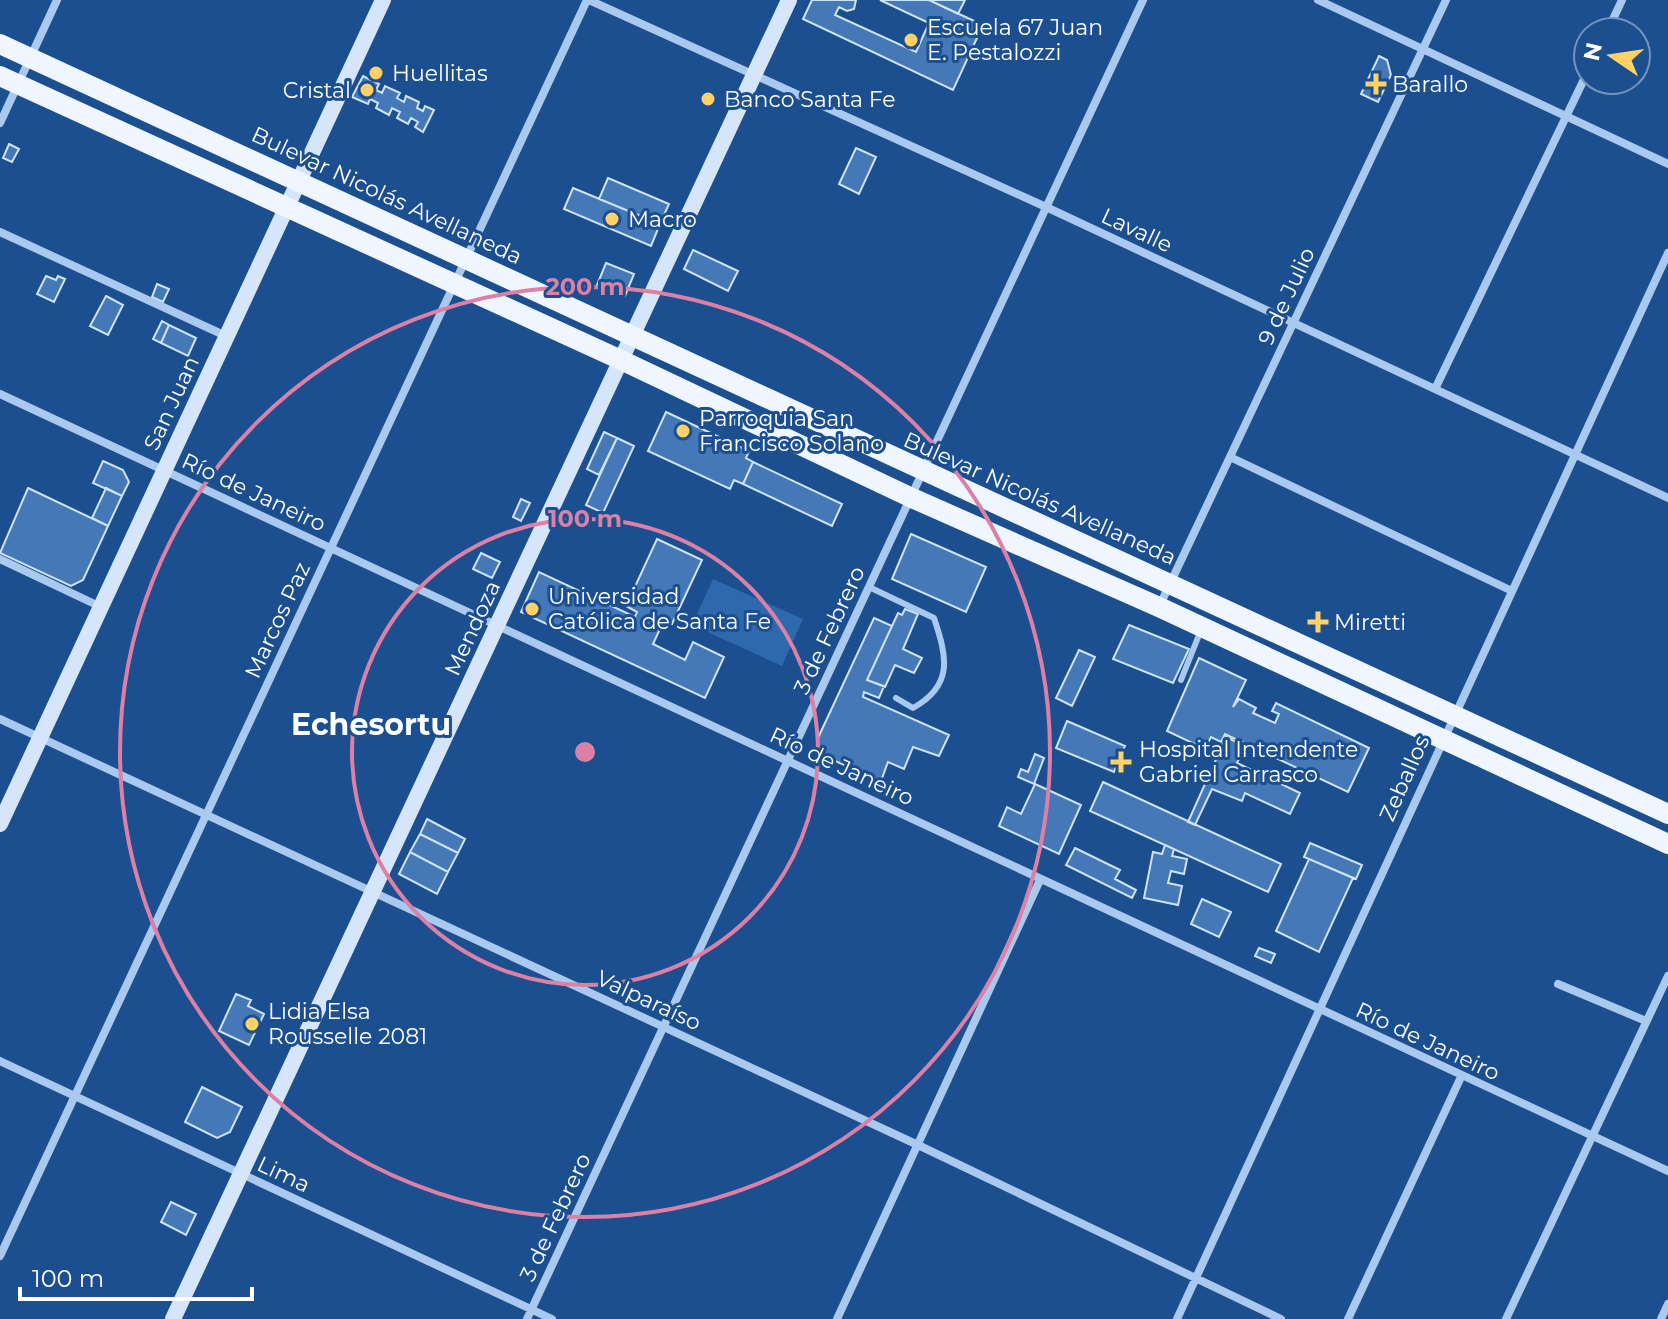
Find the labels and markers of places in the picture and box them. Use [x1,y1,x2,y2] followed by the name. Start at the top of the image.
[927,14,1103,66] place label: Escuela 67 Juan E. Pestalozzi
[902,31,920,49] marker: Escuela 67 Juan E. Pestalozzi
[392,60,488,87] place label: Huellitas
[367,64,385,82] marker: Huellitas
[1392,71,1468,98] place label: Barallo
[1367,75,1385,93] marker: Barallo
[283,77,351,104] place label: Cristal
[358,81,376,99] marker: Cristal
[724,86,896,113] place label: Banco Santa Fe
[699,90,717,108] marker: Banco Santa Fe
[628,206,697,233] place label: Macro
[603,210,621,228] marker: Macro
[699,405,884,457] place label: Parroquia San Francisco Solano
[674,422,692,440] marker: Parroquia San Francisco Solano
[548,583,771,635] place label: Universidad Católica de Santa Fe
[523,600,541,618] marker: Universidad Católica de Santa Fe
[1334,609,1406,636] place label: Miretti
[1309,613,1327,631] marker: Miretti
[1139,736,1358,788] place label: Hospital Intendente Gabriel Carrasco
[571,738,599,766] centre of rings
[1110,751,1132,773] marker: Hospital Intendente Gabriel Carrasco
[268,998,427,1050] place label: Lidia Elsa Rousselle 2081
[243,1015,261,1033] marker: Lidia Elsa Rousselle 2081

